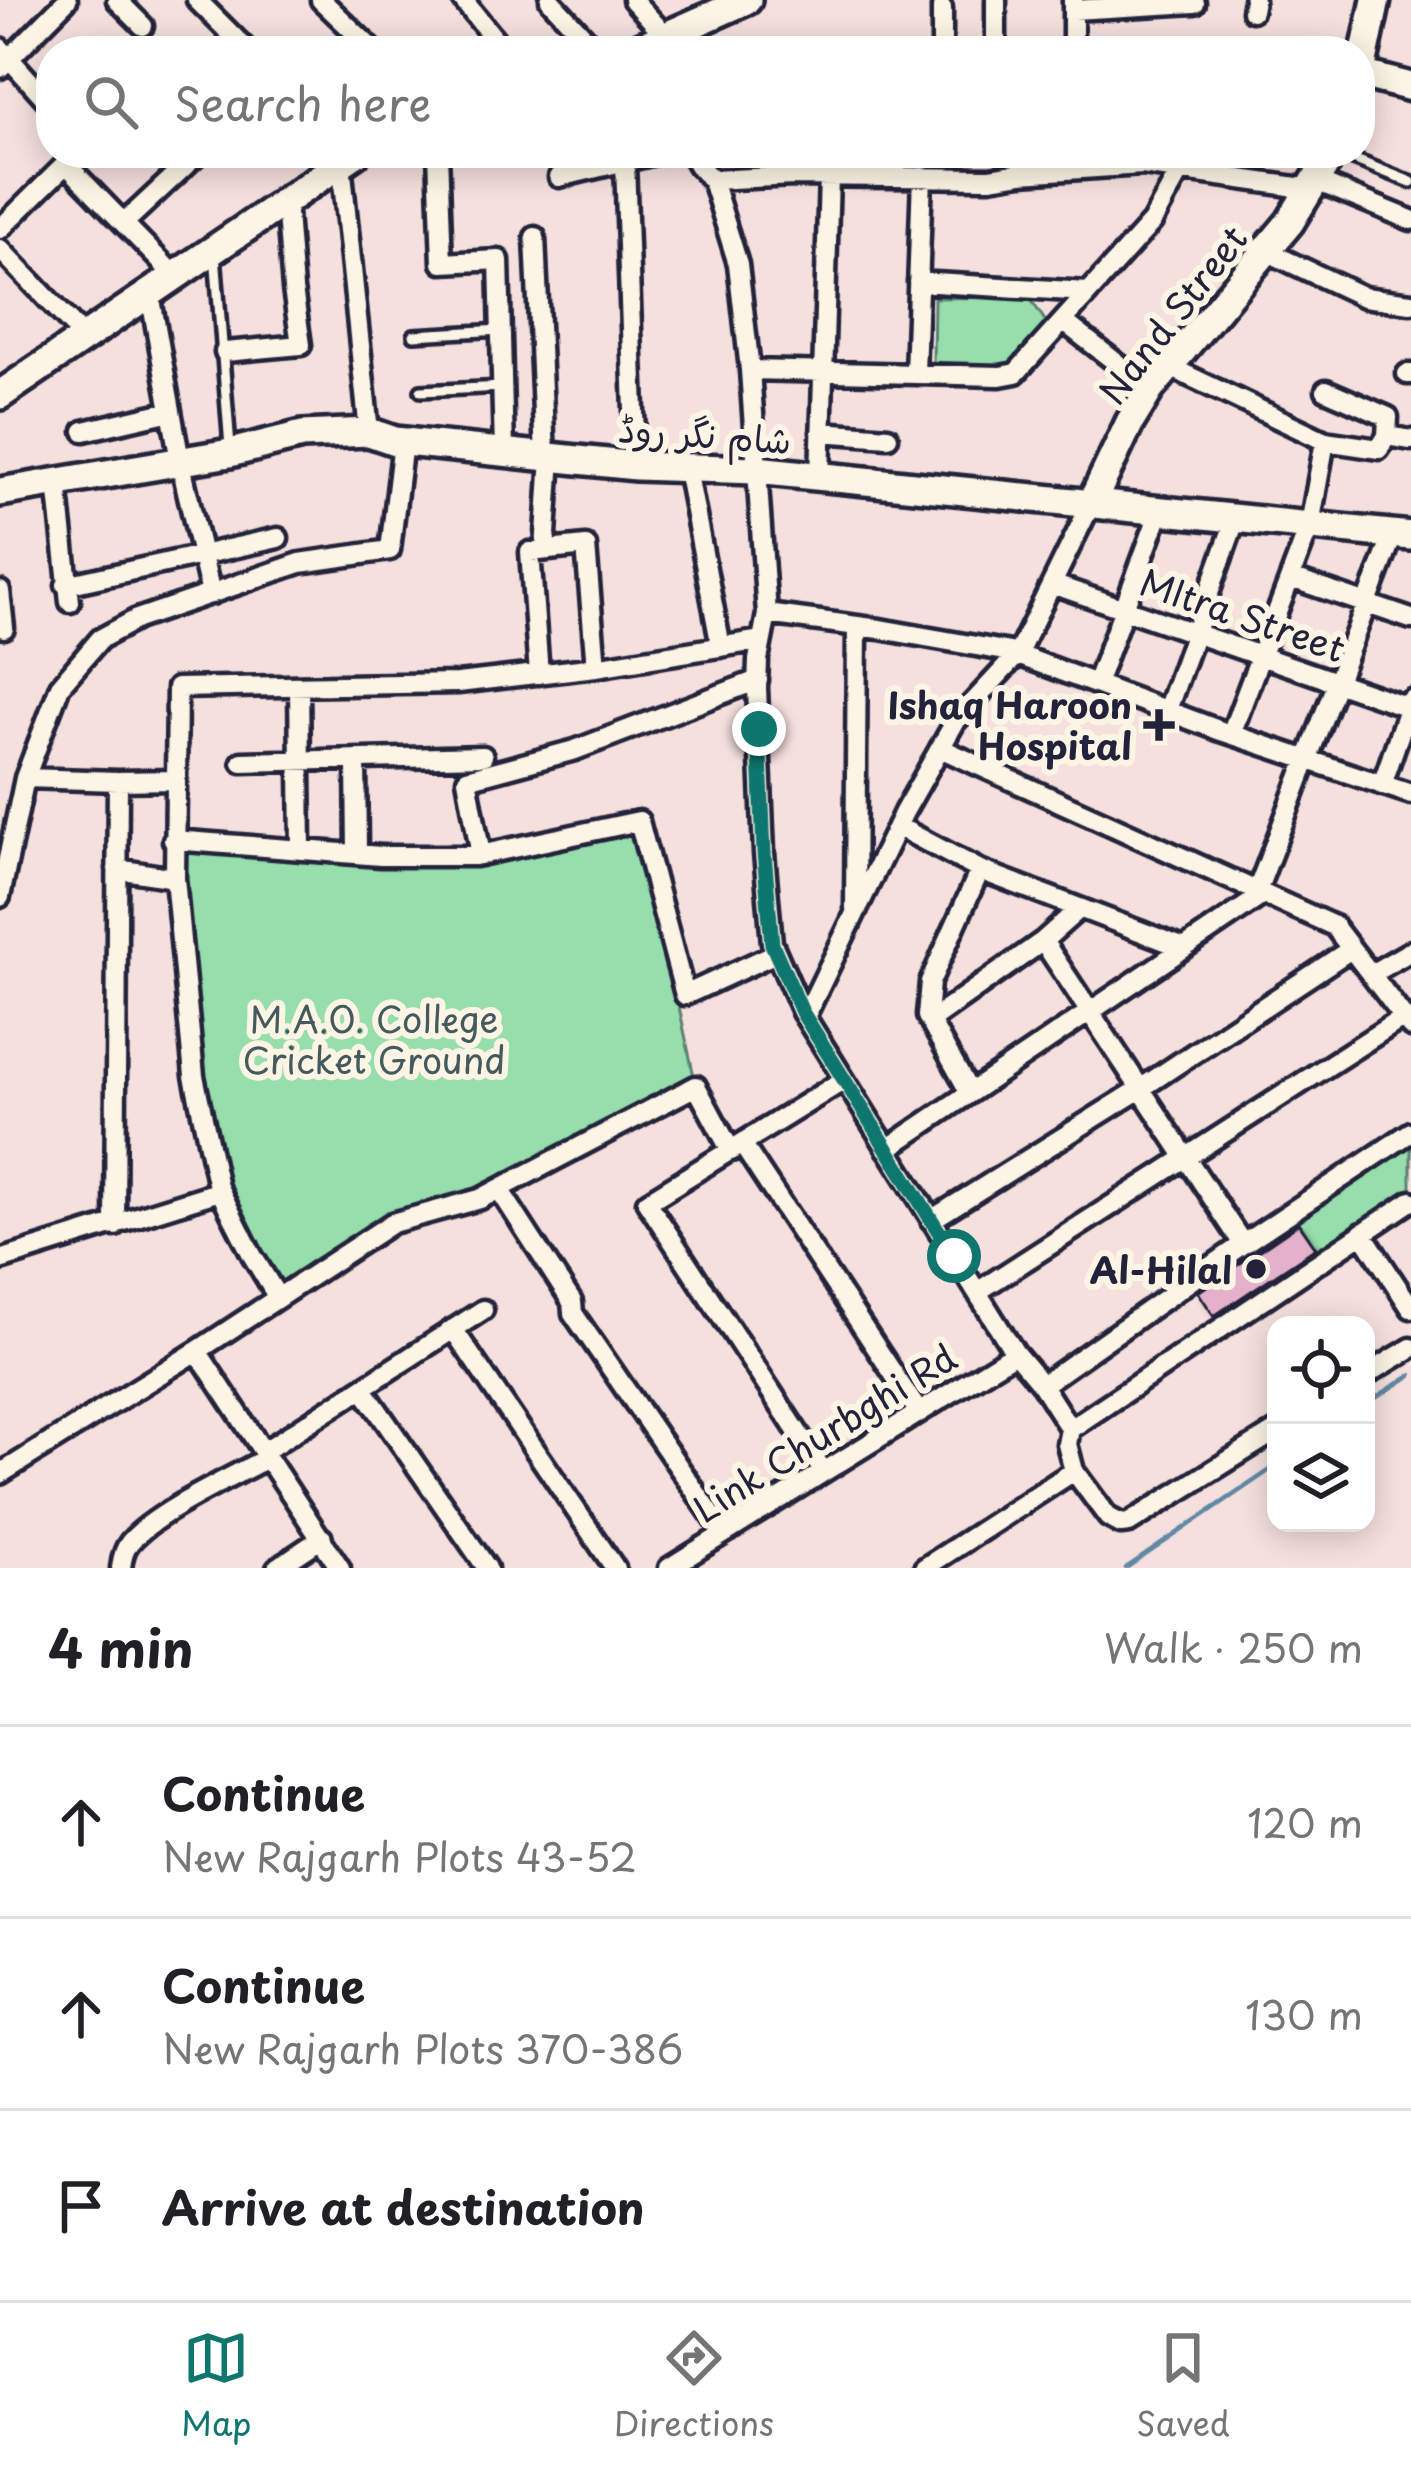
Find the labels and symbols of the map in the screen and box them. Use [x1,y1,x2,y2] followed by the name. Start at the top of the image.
[1085,213,1259,415] street label: Nand Street
[616,400,793,469] street label: شام نگر روڈ
[1133,554,1353,674] street label: MItra Street
[887,677,1132,772] place label: Ishaq Haroon Hospital
[732,702,786,756] route end
[1143,709,1175,741] marker: Ishaq Haroon Hospital
[243,991,505,1086] park label: M.A.O. College Cricket Ground
[927,1229,981,1283] route start
[1090,1242,1232,1296] place label: Al-Hilal
[1243,1256,1269,1282] marker: Al-Hilal
[682,1329,966,1535] street label: Link Churbghi Rd

